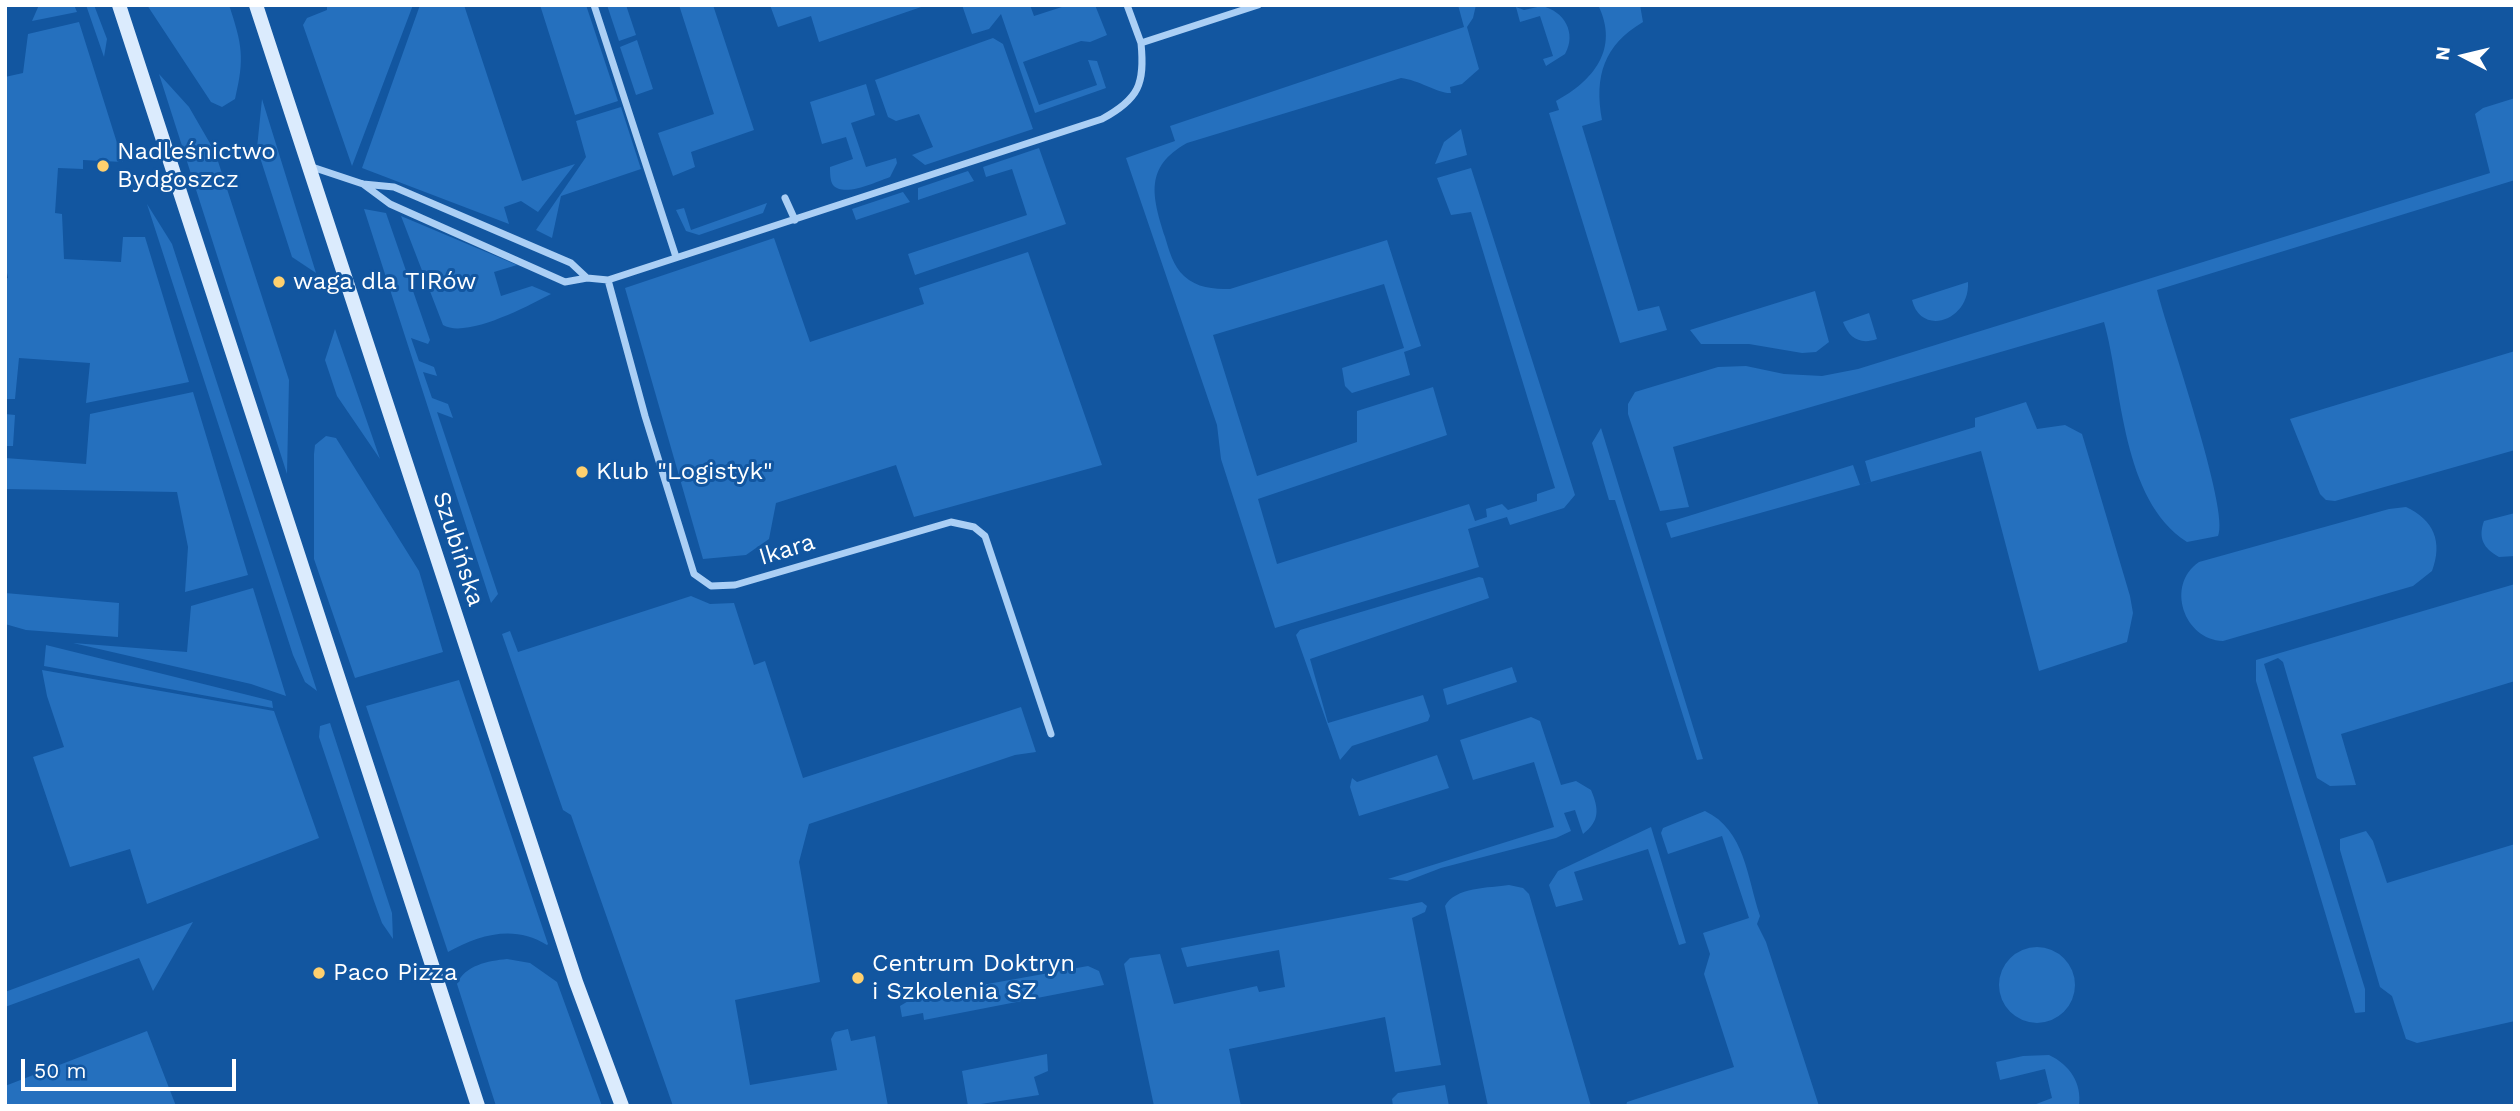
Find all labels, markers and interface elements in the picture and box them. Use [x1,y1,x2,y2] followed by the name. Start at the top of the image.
[2429,21,2499,91] north arrow
[2430,45,2455,62] text: N
[117,138,276,194] place label: Nadleśnictwo Bydgoszcz
[95,158,111,174] marker: Nadleśnictwo Bydgoszcz
[293,268,476,296] place label: waga dla TIRów
[271,274,287,290] marker: waga dla TIRów
[596,458,773,486] place label: Klub "Logistyk"
[574,464,590,480] marker: Klub "Logistyk"
[426,488,490,610] street label: Szubińska
[756,528,818,572] street label: Ikara
[872,950,1075,1006] place label: Centrum Doktryn i Szkolenia SZ
[333,959,457,987] place label: Paco Pizza
[311,965,327,981] marker: Paco Pizza
[850,970,866,986] marker: Centrum Doktryn i Szkolenia SZ
[24,1044,240,1088] scale bar
[34,1058,86,1083] text: 50 m

